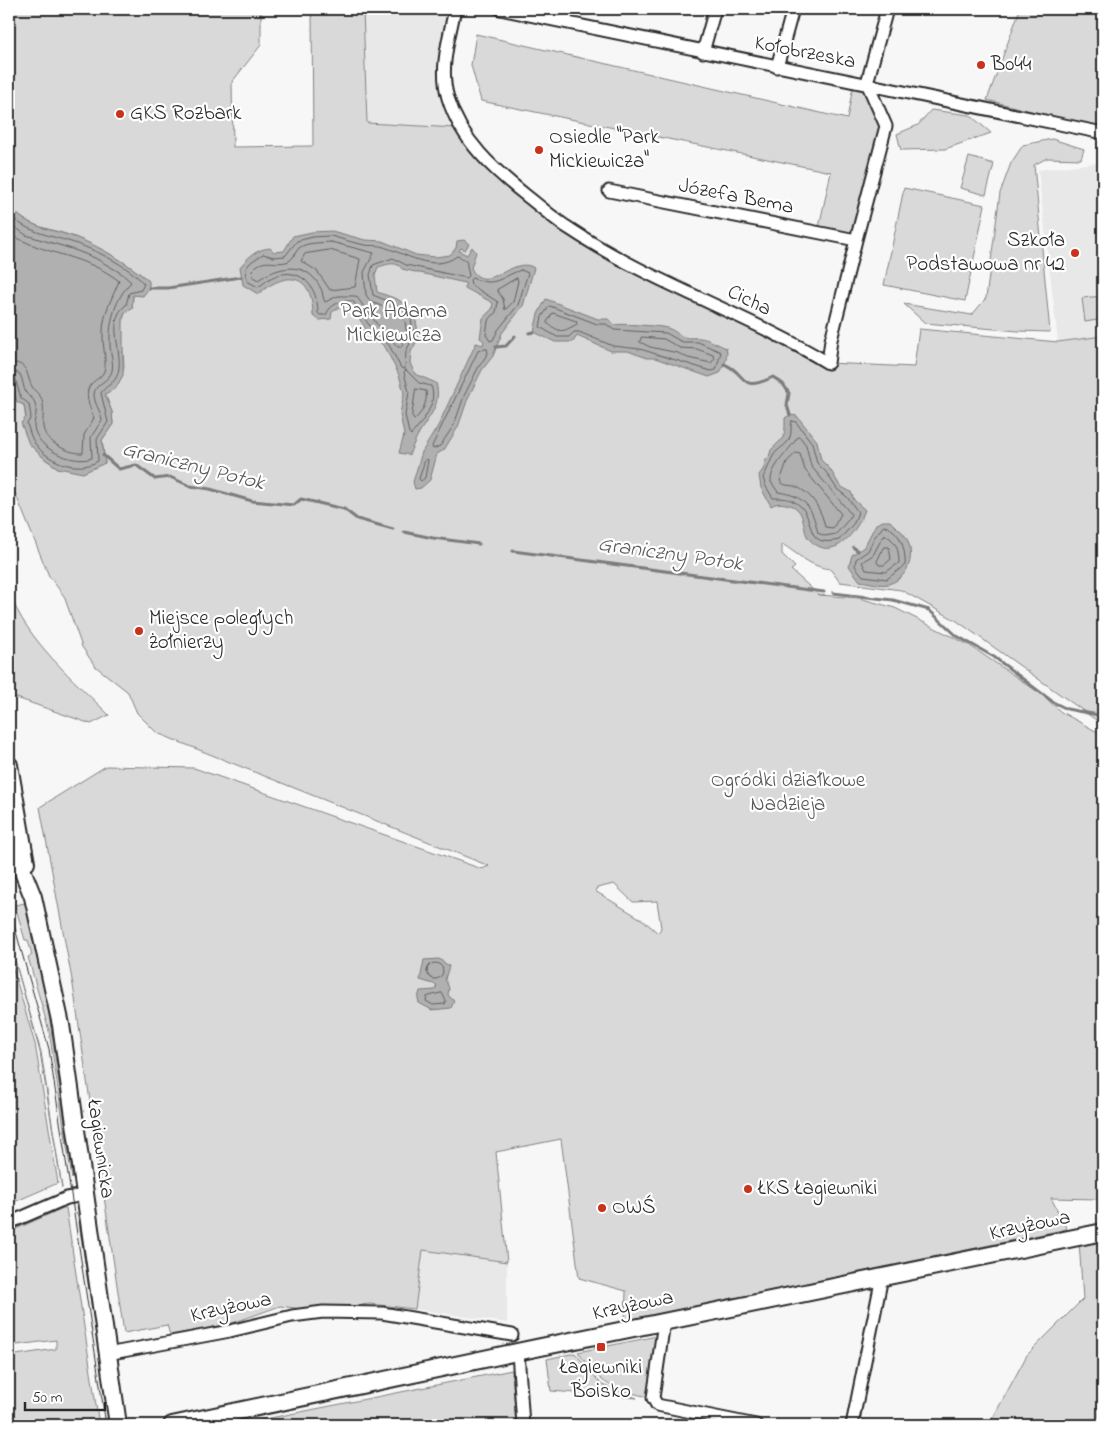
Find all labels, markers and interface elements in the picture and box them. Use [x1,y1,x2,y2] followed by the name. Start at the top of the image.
[752,28,858,78] street label: Kołobrzeska
[990,50,1032,80] place label: B044
[975,59,987,71] marker: B044
[130,99,242,129] place label: GKS Rozbark
[114,108,126,120] marker: GKS Rozbark
[549,123,660,177] place label: Osiedle "Park Mickiewicza"
[533,144,545,156] marker: Osiedle "Park Mickiewicza"
[676,171,796,223] street label: Józefa Bema
[906,226,1065,280] place label: Szkoła Podstawowa nr 42
[1069,247,1081,259] marker: Szkoła Podstawowa nr 42
[722,277,776,325] street label: Cicha
[341,297,447,351] park label: Park Adama Mickiewicza
[119,434,269,500] water label: Graniczny Potok
[596,529,746,581] water label: Graniczny Potok
[149,604,293,660] place label: Miejsce poległych żołnierzy
[133,625,145,637] marker: Miejsce poległych żołnierzy
[711,766,866,820] park label: Ogródki działkowe Nadzieja
[76,1097,122,1201] street label: Łagiewnicka
[757,1174,877,1206] place label: ŁKS Łagiewniki
[742,1183,754,1195] marker: ŁKS Łagiewniki
[612,1193,656,1223] place label: OWŚ
[596,1202,608,1214] marker: OWŚ
[987,1203,1074,1251] street label: Krzyżowa
[590,1283,677,1331] street label: Krzyżowa
[188,1285,275,1333] street label: Krzyżowa
[595,1341,607,1353] marker: Łagiewniki Boisko
[559,1353,642,1407] place label: Łagiewniki Boisko
[25,1379,105,1411] scale bar
[32,1387,63,1409] text: 50 m

